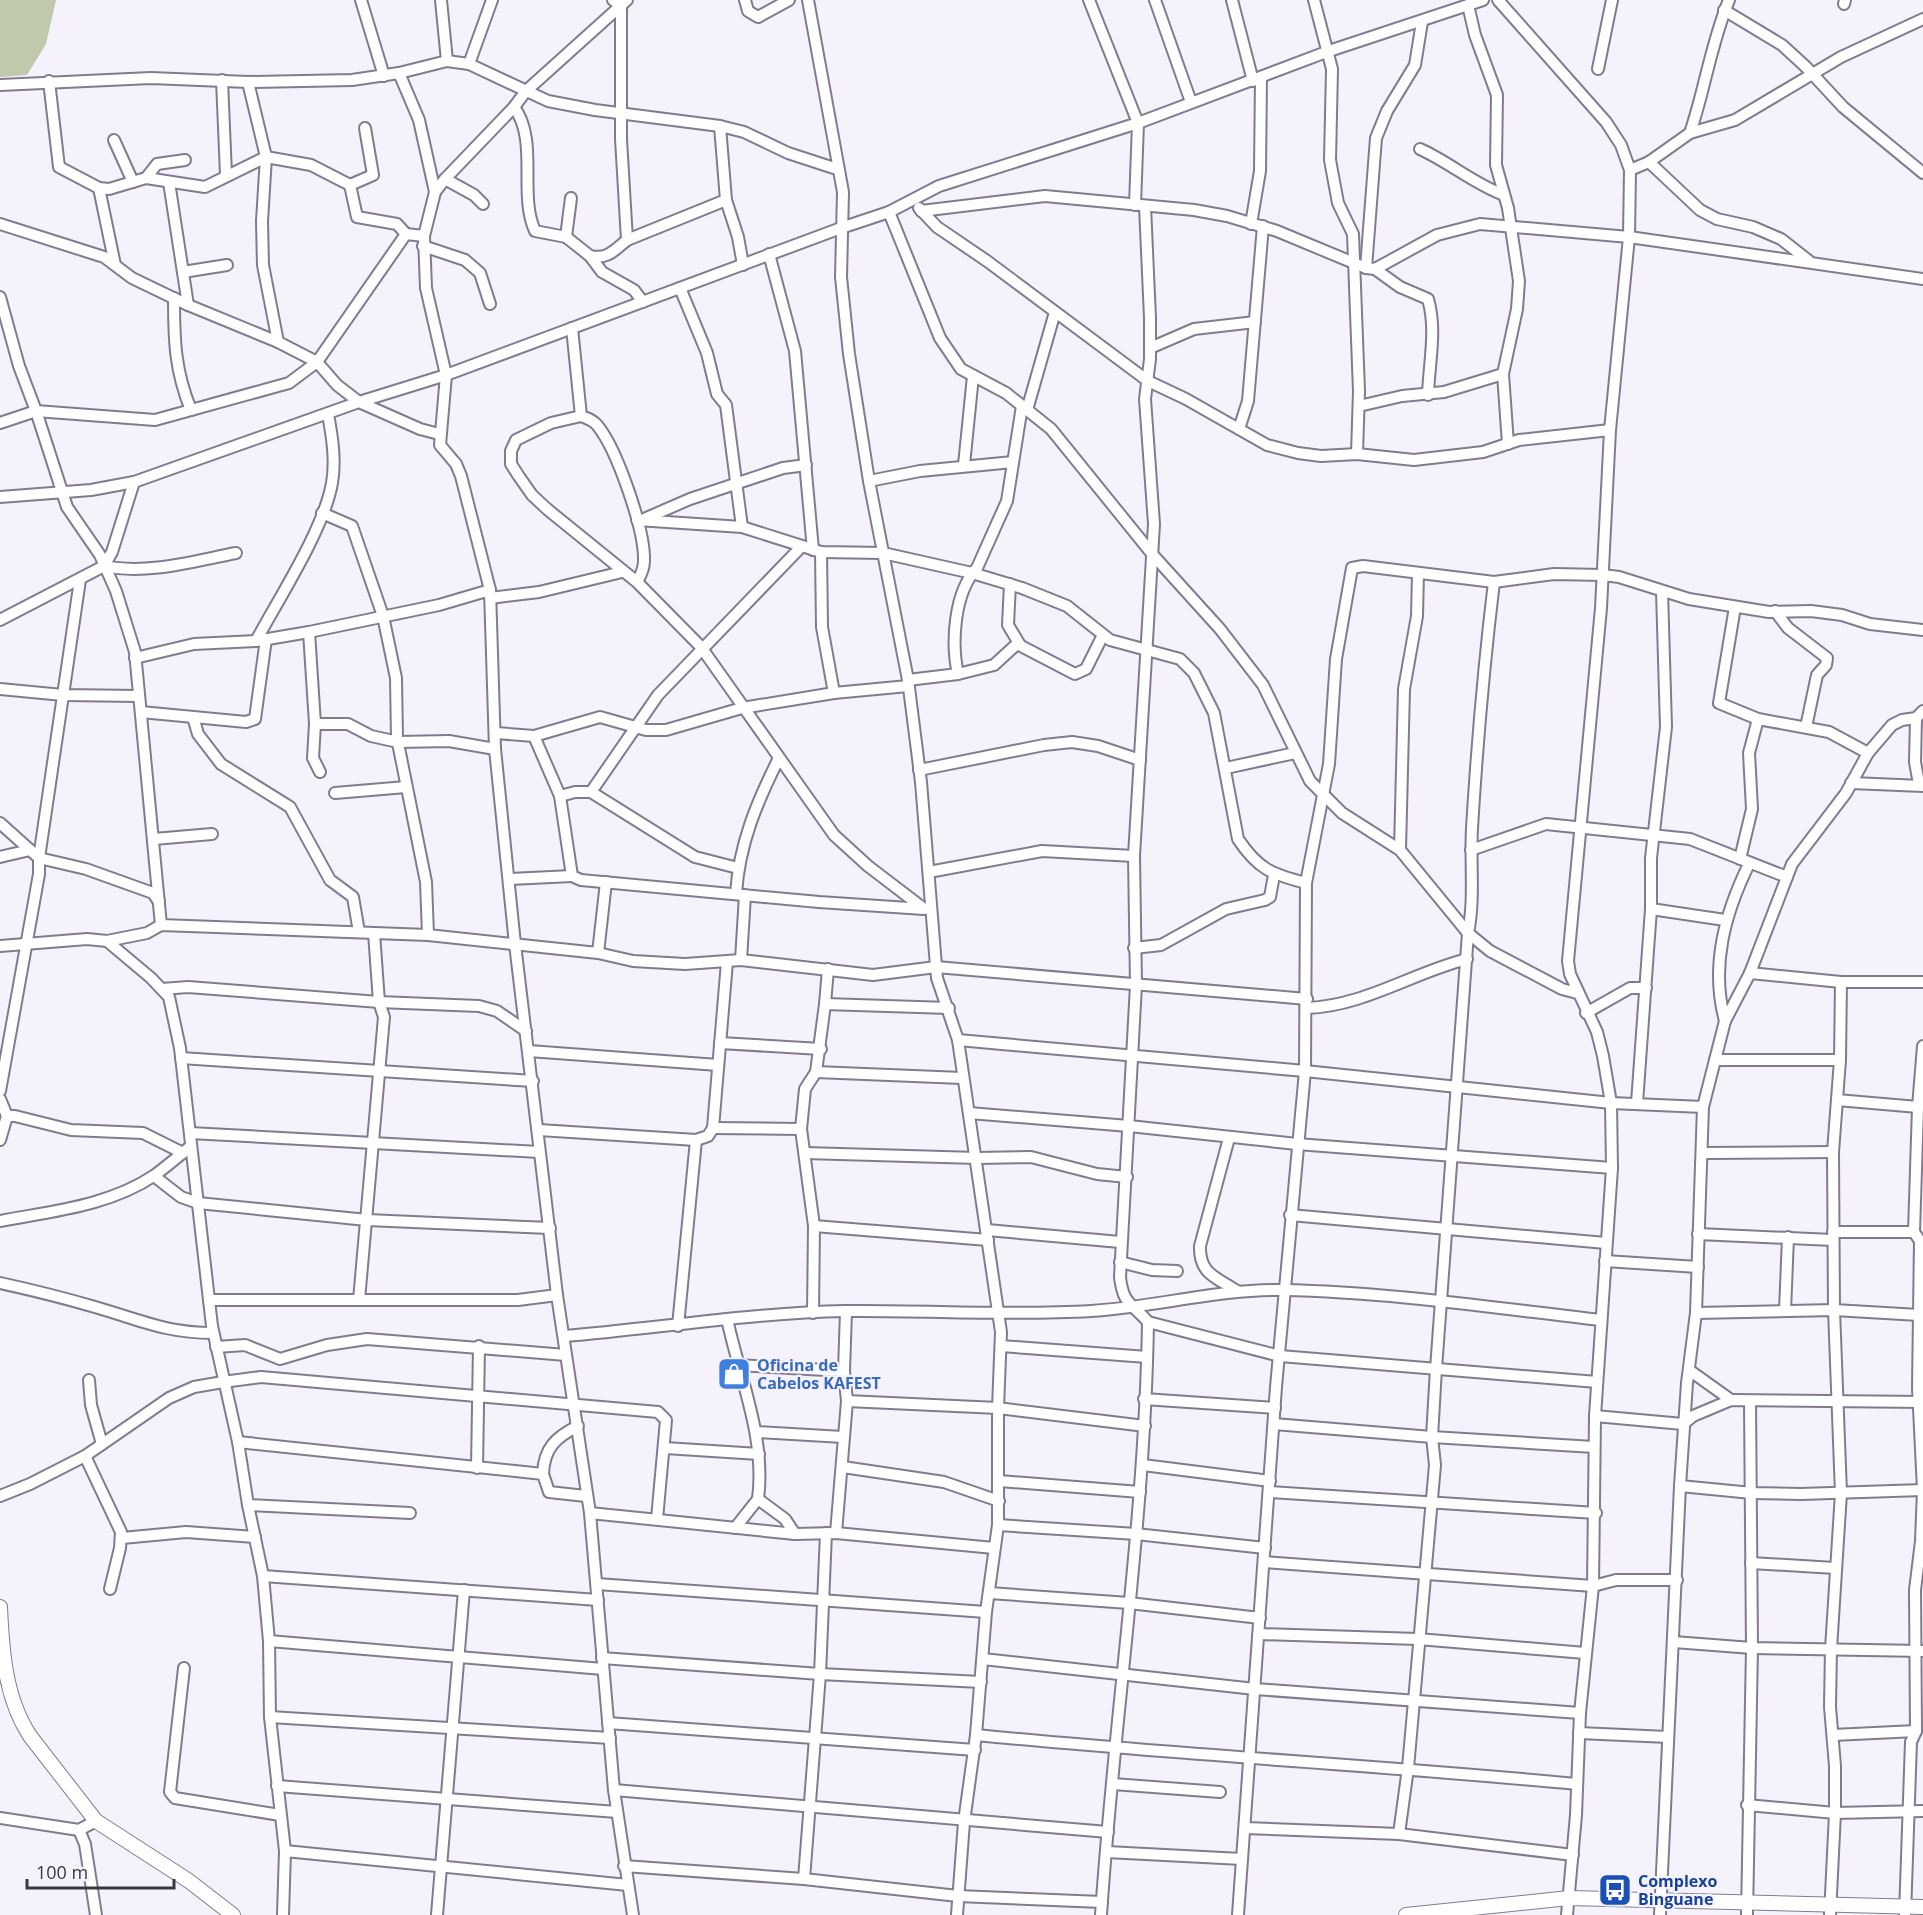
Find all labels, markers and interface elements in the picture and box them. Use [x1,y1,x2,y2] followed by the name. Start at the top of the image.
[757,1354,881,1394] place label: Oficina de Cabelos KAFEST
[716,1356,752,1392] shop icon: Oficina de Cabelos KAFEST
[27,1852,174,1890] scale bar
[36,1860,88,1884] text: 100 m
[1638,1870,1718,1910] place label: Complexo Binguane
[1597,1872,1633,1908] bus stop icon: Complexo Binguane

